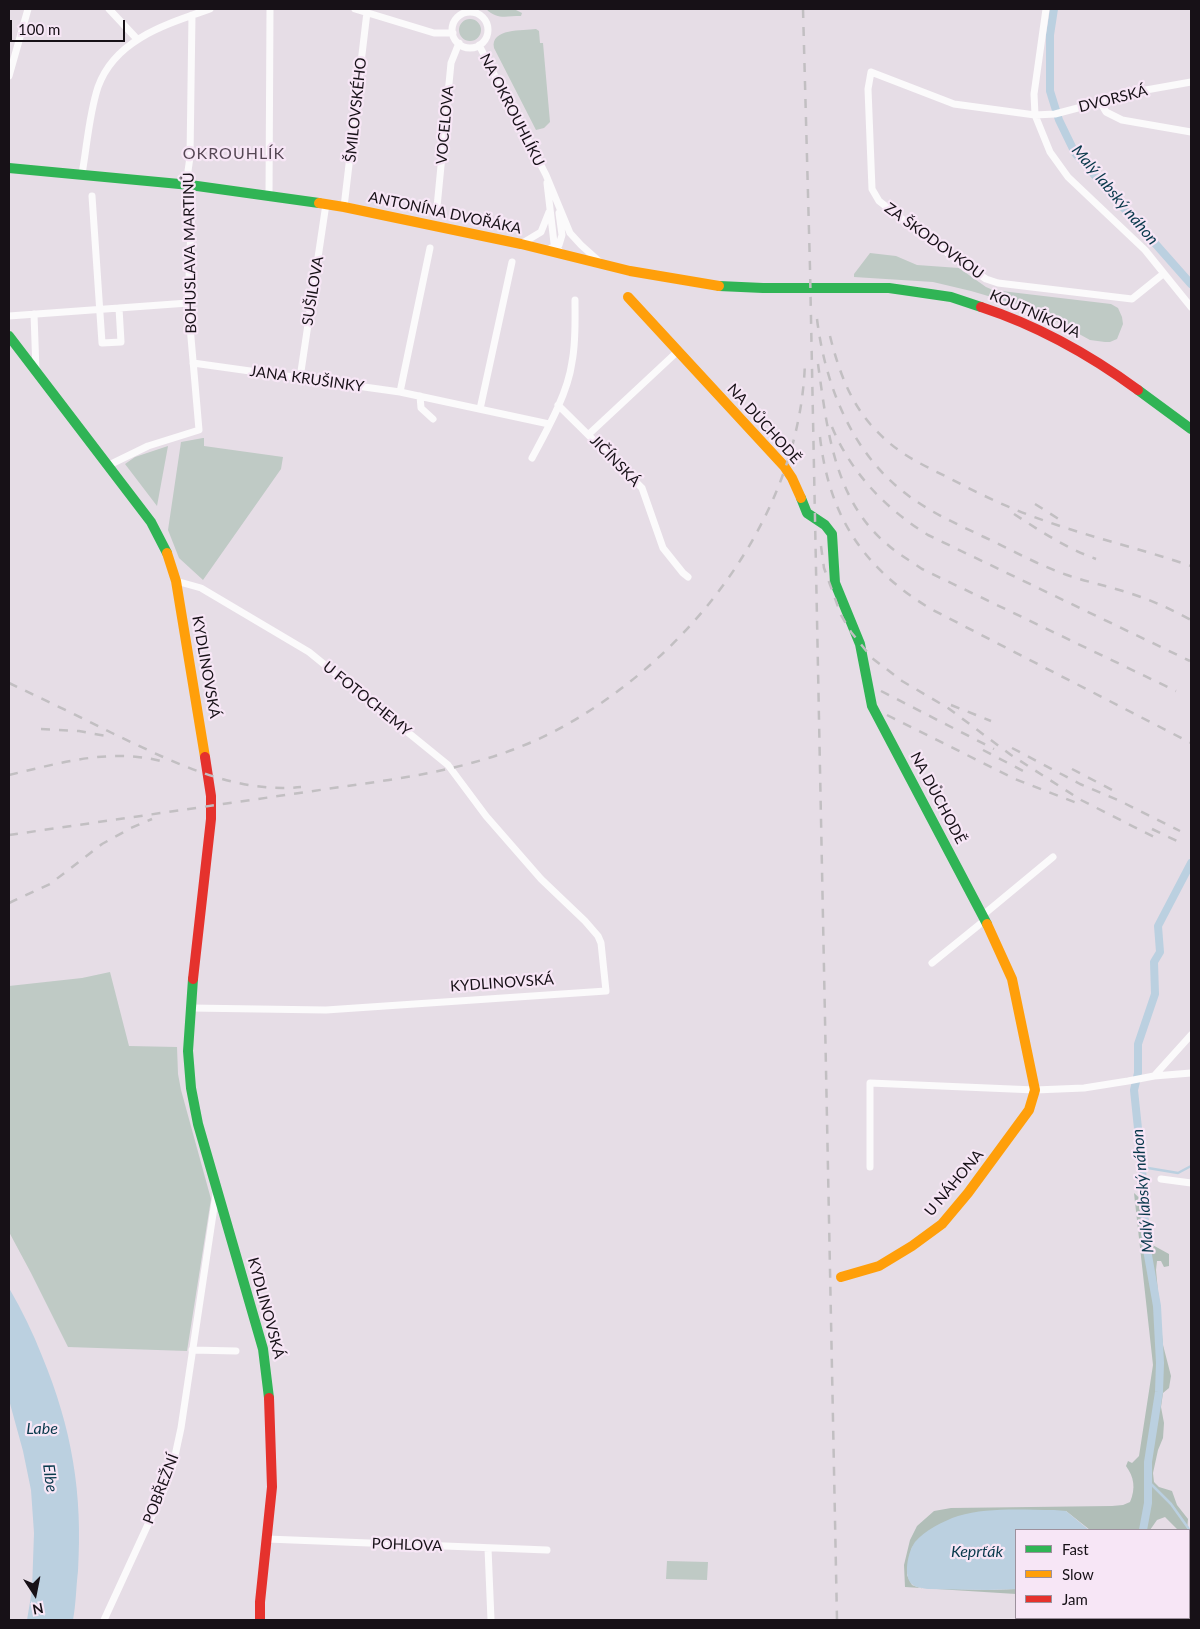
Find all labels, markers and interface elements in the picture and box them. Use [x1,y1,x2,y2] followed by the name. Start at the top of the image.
[12,10,128,42] scale bar
[18,20,60,38] text: 100 m
[476,51,548,169] street label: NA OKROUHLÍKU
[342,57,370,163] street label: ŠMILOVSKÉHO
[1077,82,1149,116] street label: DVORSKÁ
[433,85,457,165] street label: VOCELOVA
[1068,141,1162,249] water label: Malý labský náhon
[182,144,286,164] district label: OKROUHLÍK
[180,172,200,334] street label: BOHUSLAVA MARTINŮ
[367,188,523,238] street label: ANTONÍNA DVOŘÁKA
[881,199,987,283] street label: ZA ŠKODOVKOU
[299,255,327,327] street label: SUŠILOVA
[987,286,1083,342] street label: KOUTNÍKOVA
[249,362,365,396] street label: JANA KRUŠINKY
[723,380,805,468] street label: NA DŮCHODĚ
[586,432,644,490] street label: JIČÍNSKÁ
[188,614,224,720] street label: KYDLINOVSKÁ
[319,658,415,740] street label: U FOTOCHEMY
[906,749,970,847] street label: NA DŮCHODĚ
[450,970,554,996] street label: KYDLINOVSKÁ
[1128,1128,1158,1254] water label: Malý labský náhon
[921,1146,987,1220] street label: U NÁHONA
[244,1255,288,1361] street label: KYDLINOVSKÁ
[26,1419,58,1439] water label: Labe
[139,1451,183,1527] street label: POBŘEŽNÍ
[39,1463,61,1493] water label: Elbe
[1015,1529,1190,1619] legend
[371,1535,443,1555] street label: POHLOVA
[1062,1540,1089,1558] text: Fast
[951,1542,1003,1562] water label: Keprťák
[1062,1565,1094,1583] text: Slow
[10,1569,60,1619] north arrow
[1062,1590,1088,1608] text: Jam
[31,1600,45,1619] text: N

